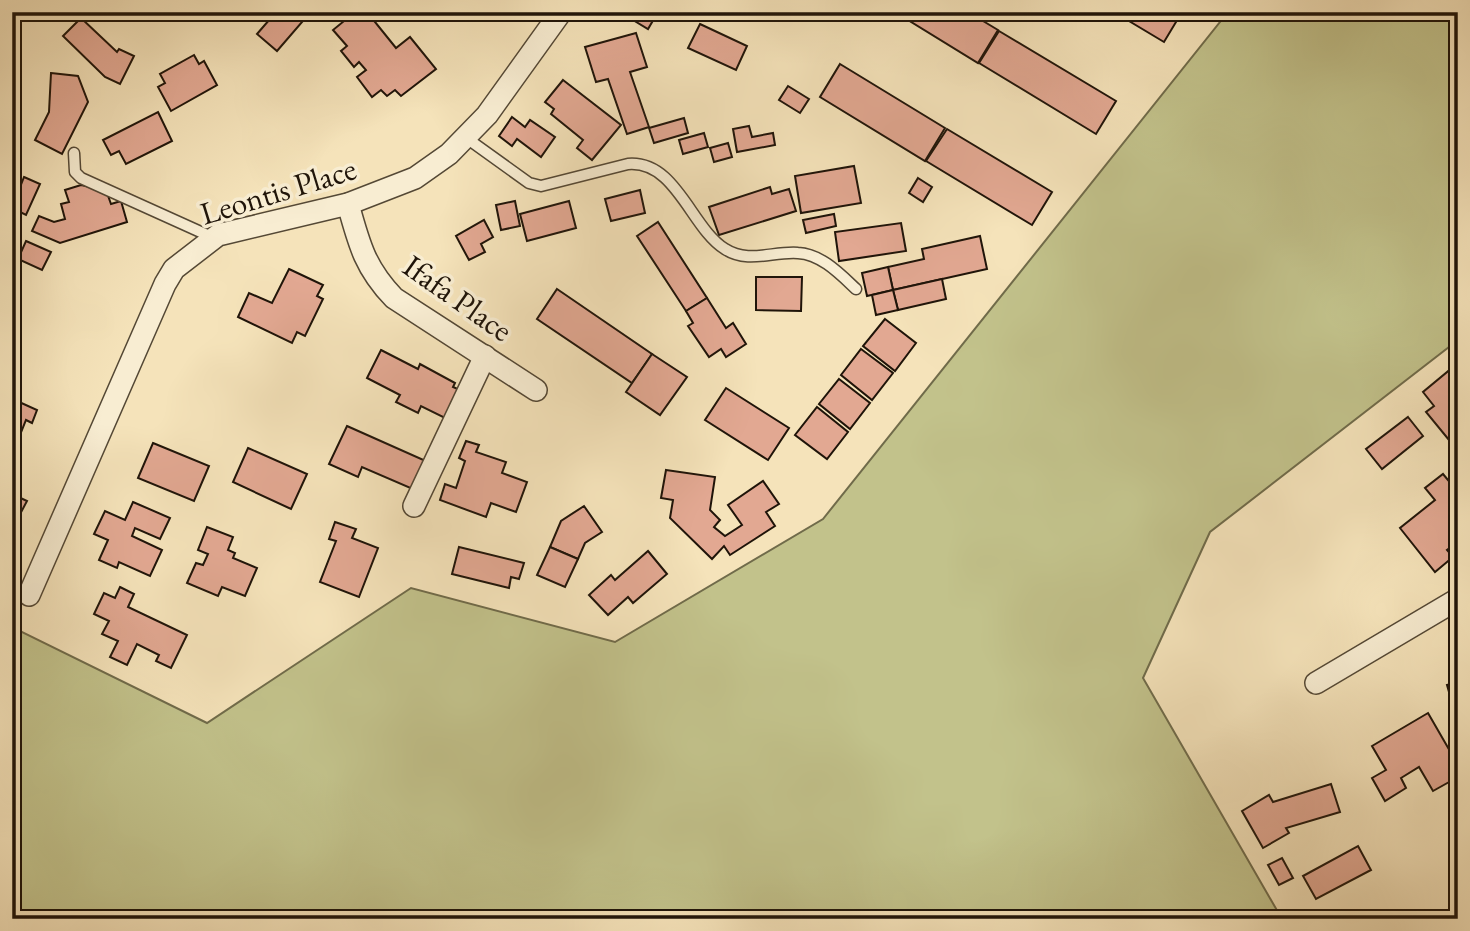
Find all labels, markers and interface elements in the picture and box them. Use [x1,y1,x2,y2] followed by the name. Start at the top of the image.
[195,147,361,235] street label: Leontis Place
[395,245,521,351] street label: Ifafa Place

